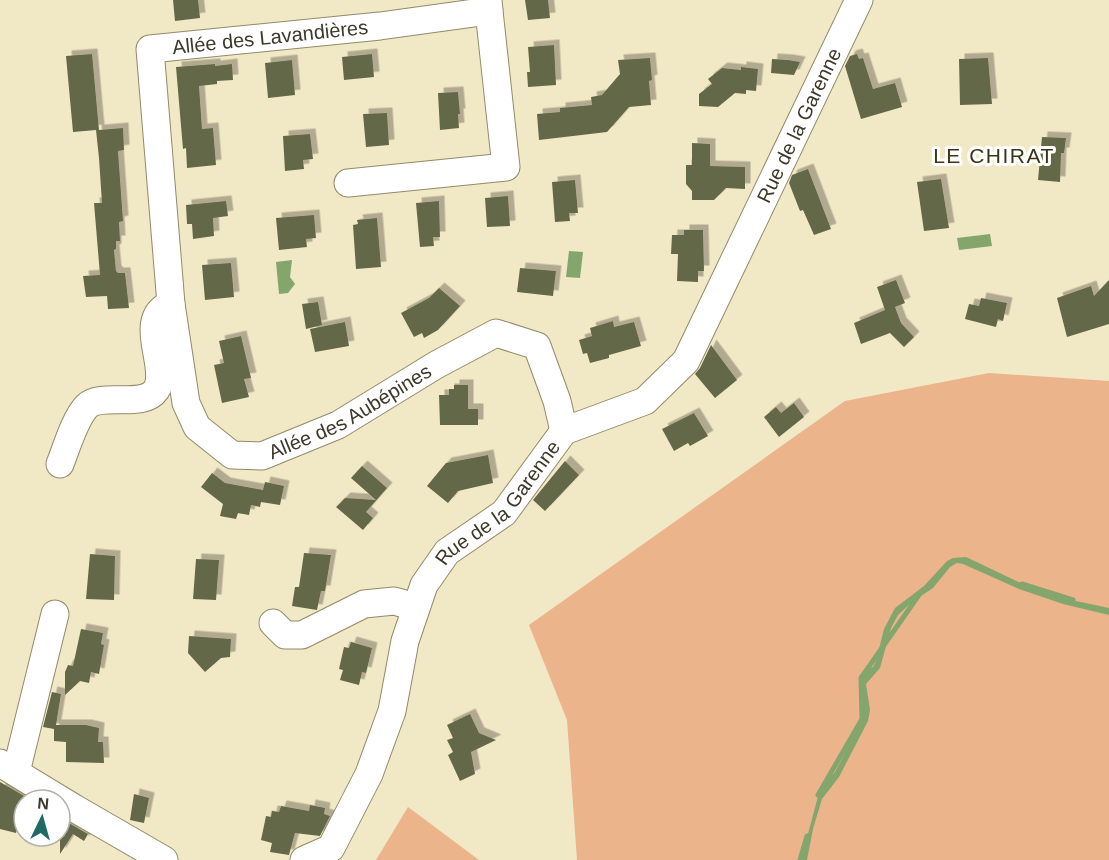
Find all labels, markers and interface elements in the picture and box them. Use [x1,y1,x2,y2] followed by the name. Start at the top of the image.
[171,16,369,58] street label: Allée des Lavandières
[752,44,845,206] street label: Rue de la Garenne
[933,144,1055,167] district label: LE CHIRAT
[265,360,435,463] street label: Allée des Aubépines
[431,436,564,569] street label: Rue de la Garenne
[12,788,72,848] north arrow
[37,795,50,813] text: N

